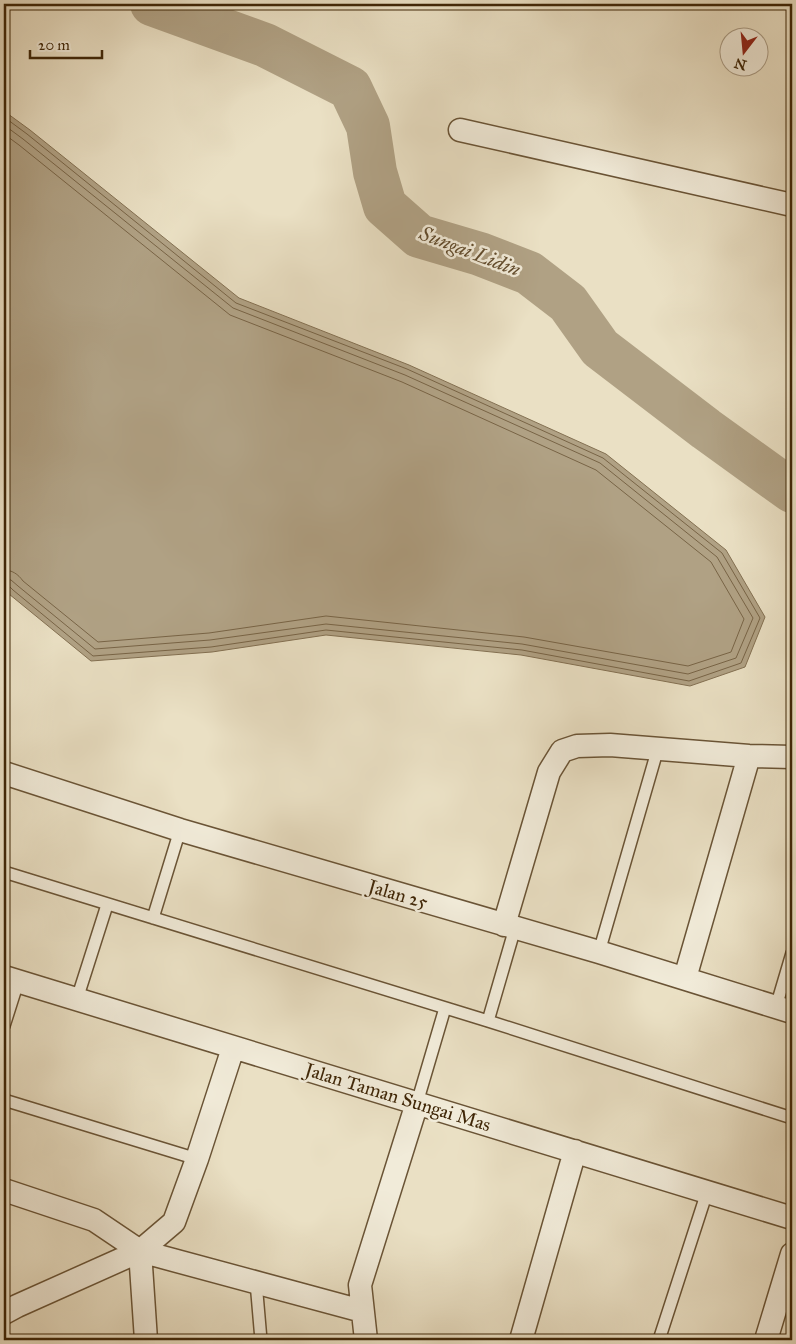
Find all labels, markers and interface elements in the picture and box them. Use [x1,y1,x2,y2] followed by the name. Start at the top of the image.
[30,28,102,60] scale bar
[718,28,768,78] north arrow
[38,36,70,54] text: 20 m
[732,54,749,74] text: N
[415,220,524,281] water label: Sungai Lidin
[363,874,431,914] street label: Jalan 25
[300,1057,494,1137] street label: Jalan Taman Sungai Mas

